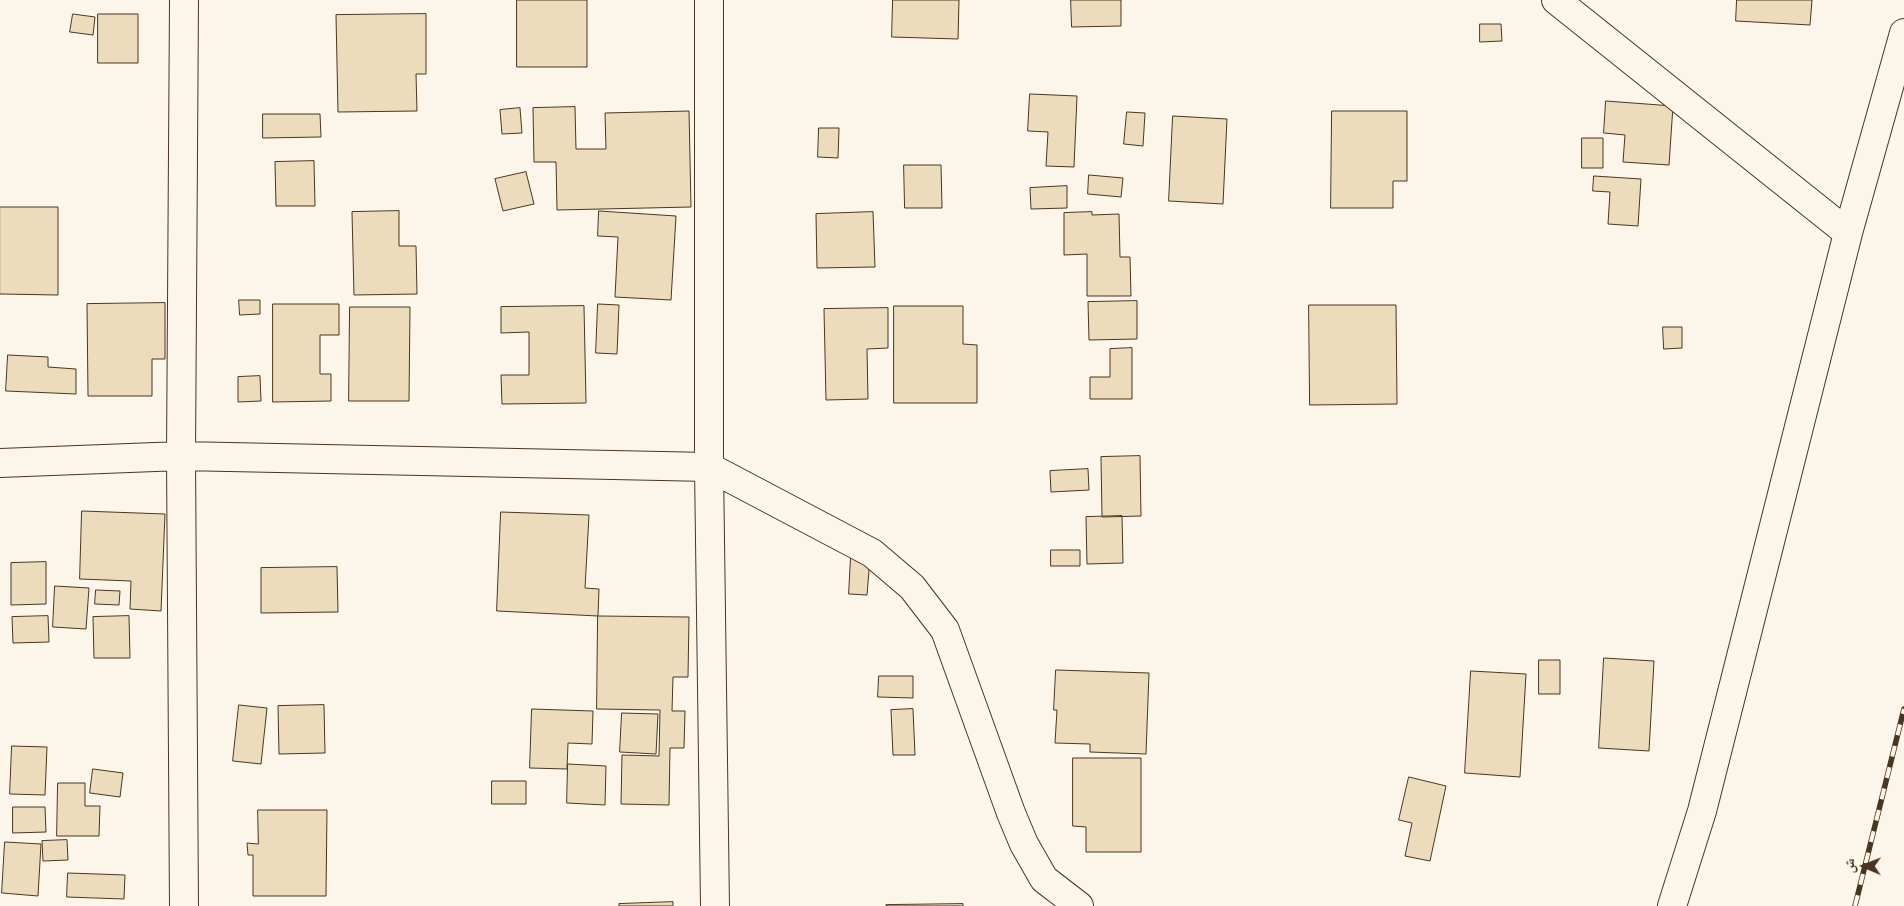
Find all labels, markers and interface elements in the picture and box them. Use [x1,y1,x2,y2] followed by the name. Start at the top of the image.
[1839,841,1889,891] north arrow
[1840,858,1858,873] text: ش

